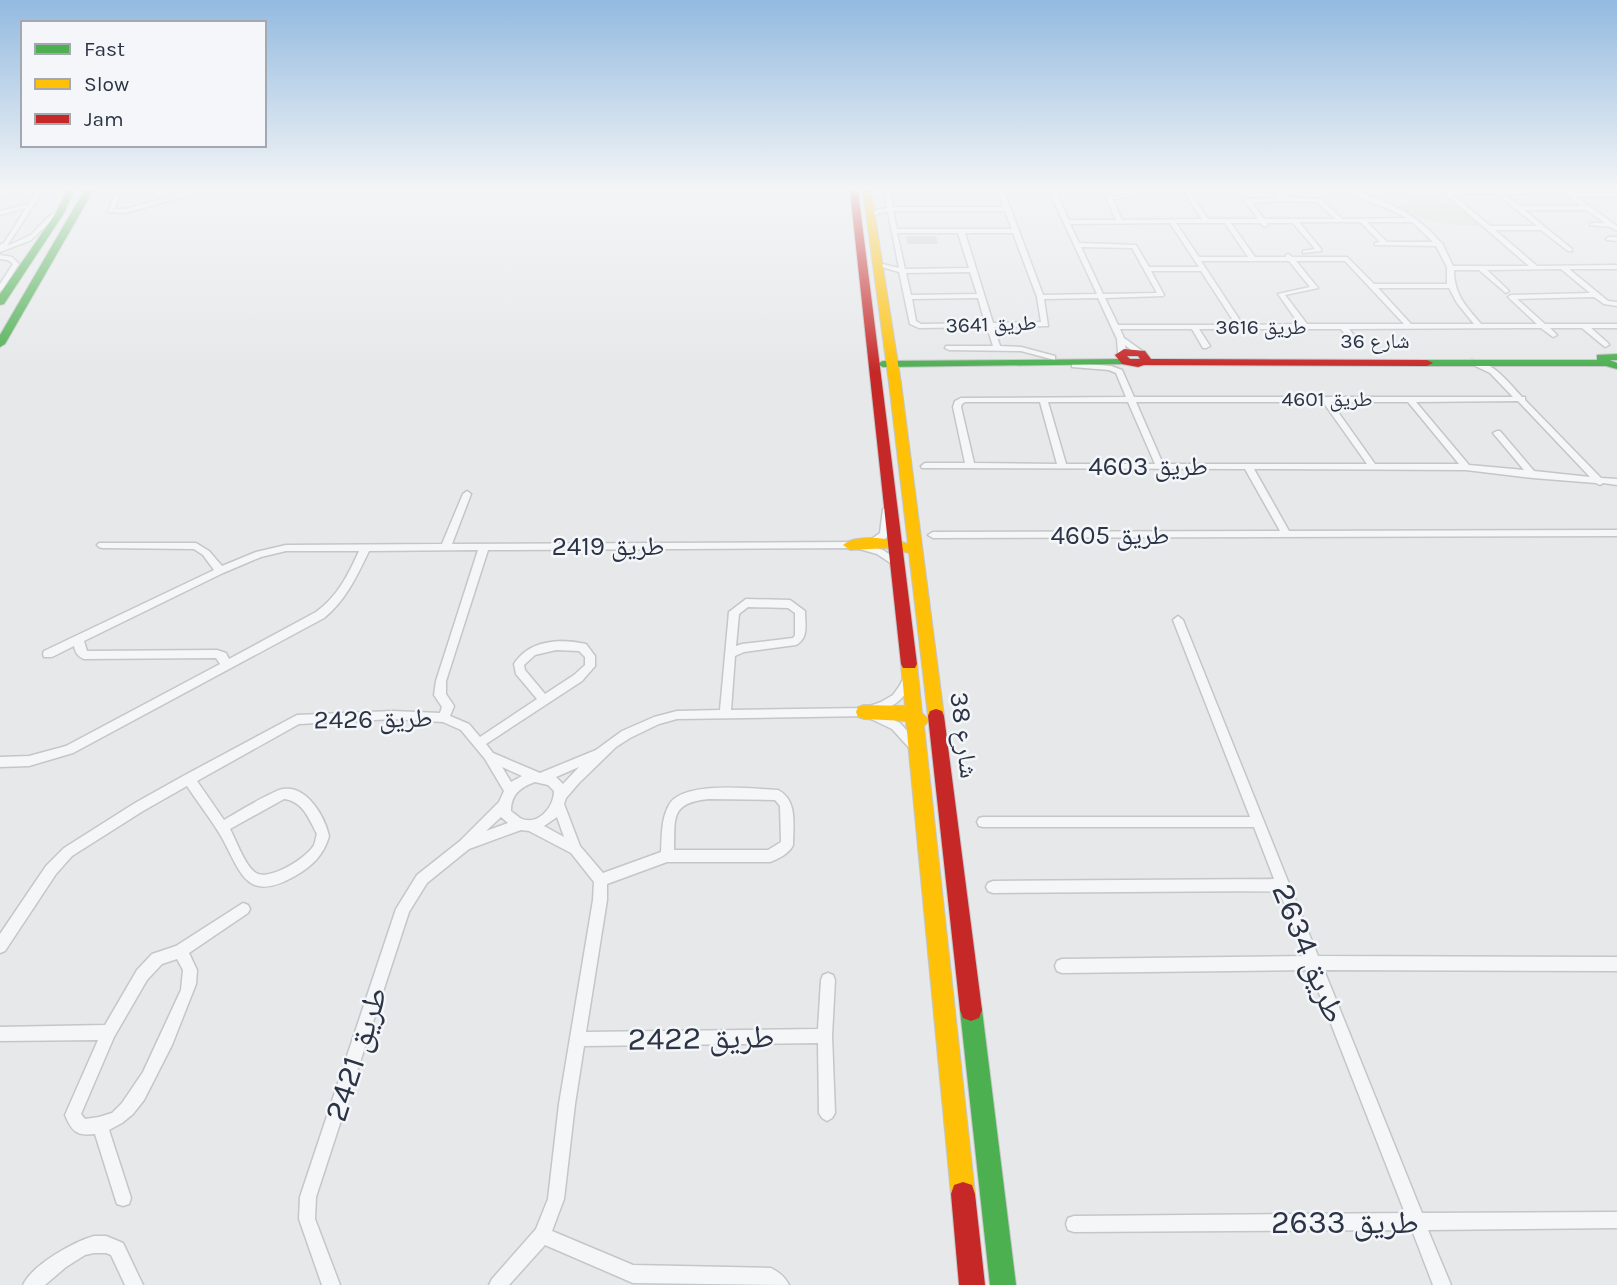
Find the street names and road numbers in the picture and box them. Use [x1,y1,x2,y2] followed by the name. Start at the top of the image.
[945,310,1037,339] street label: طريق 3641
[1215,315,1307,340] street label: طريق 3616
[1340,329,1410,354] street label: شارع 36
[1281,387,1373,412] street label: طريق 4601
[1088,451,1208,482] street label: طريق 4603
[1051,520,1169,551] street label: طريق 4605
[552,531,664,562] street label: طريق 2419
[943,690,985,780] street label: شارع 38
[313,702,433,736] street label: طريق 2426
[1263,878,1354,1028] street label: طريق 2634
[317,982,396,1126] street label: طريق 2421
[627,1018,775,1059] street label: طريق 2422
[1271,1204,1419,1242] street label: طريق 2633

